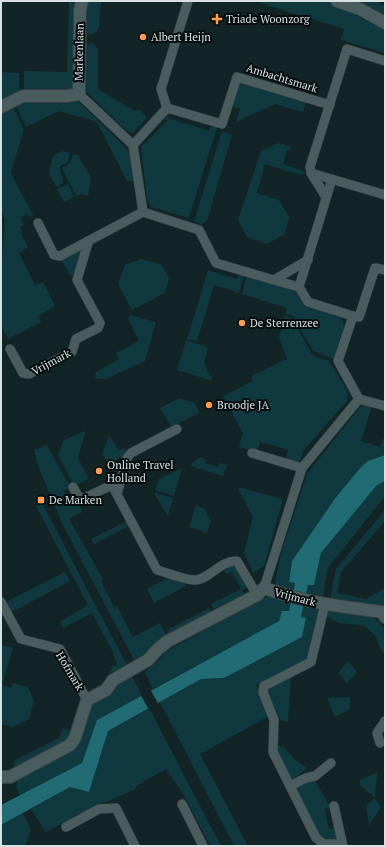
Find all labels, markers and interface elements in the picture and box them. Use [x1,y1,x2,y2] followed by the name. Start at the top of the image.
[226,12,310,26] place label: Triade Woonzorg
[211,13,223,25] marker: Triade Woonzorg
[71,22,87,81] street label: Markenlaan
[151,30,211,44] place label: Albert Heijn
[138,32,148,42] marker: Albert Heijn
[245,60,320,96] street label: Ambachtsmark
[250,316,319,330] place label: De Sterrenzee
[237,318,247,328] marker: De Sterrenzee
[29,346,73,378] street label: Vrijmark
[217,398,269,412] place label: Broodje JA
[204,400,214,410] marker: Broodje JA
[107,458,174,485] place label: Online Travel Holland
[94,466,104,476] marker: Online Travel Holland
[49,493,102,507] place label: De Marken
[36,495,46,505] marker: De Marken
[273,585,318,609] street label: Vrijmark
[53,649,87,693] street label: Hofmark

